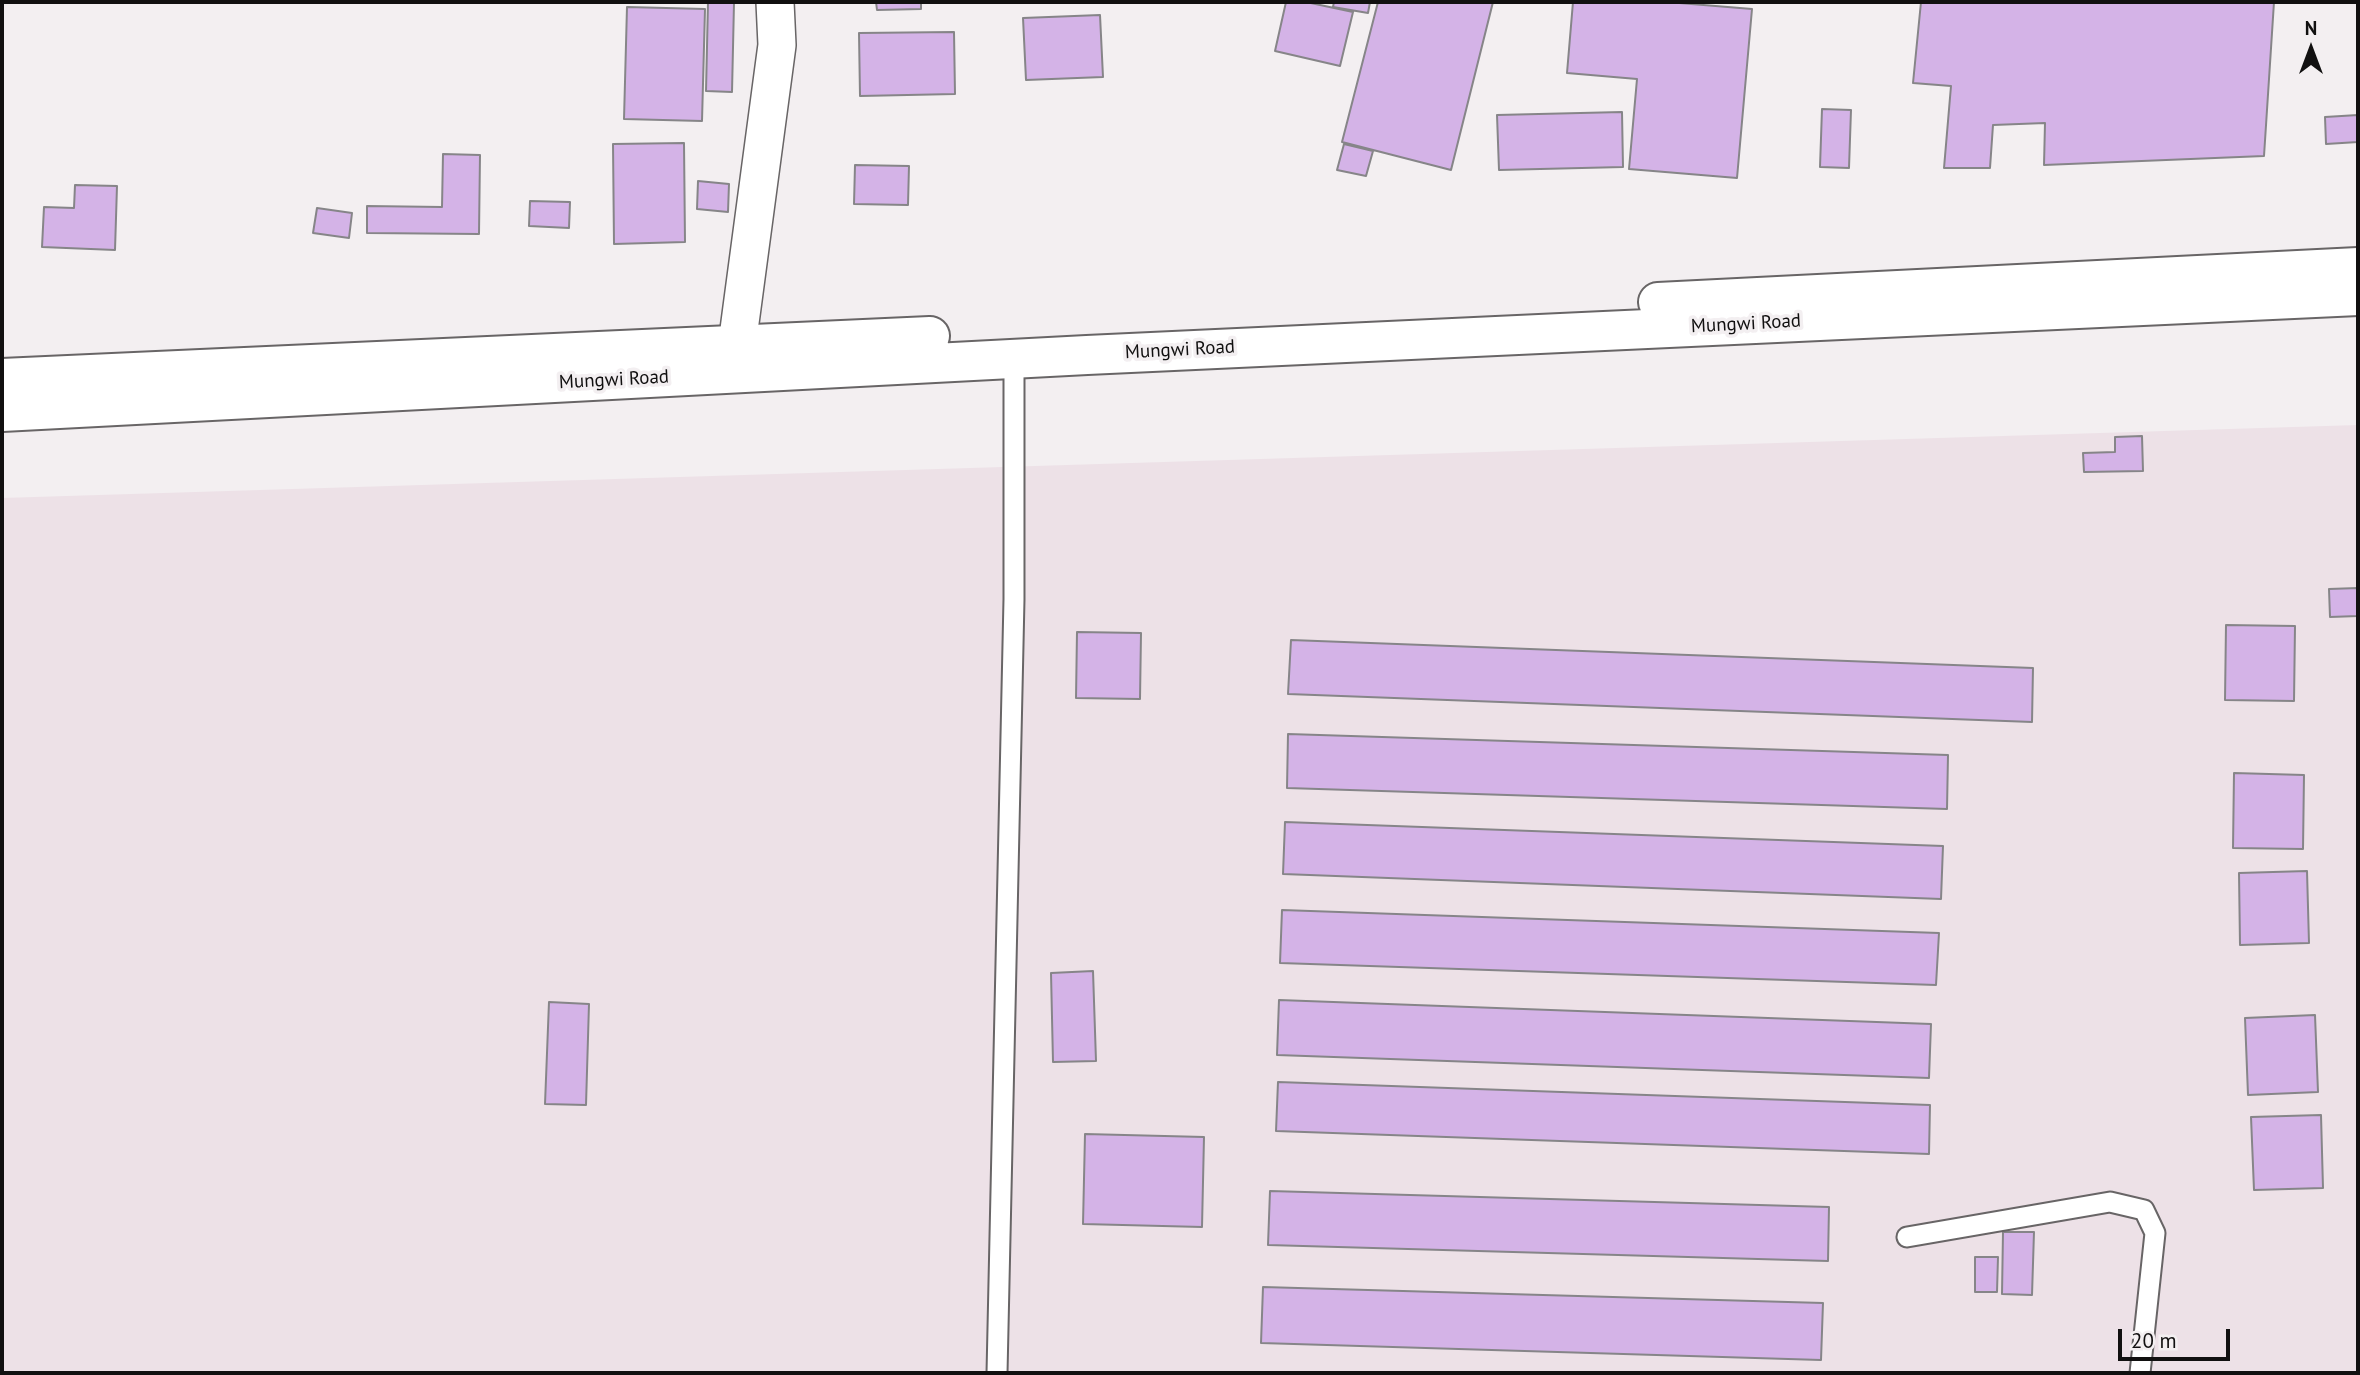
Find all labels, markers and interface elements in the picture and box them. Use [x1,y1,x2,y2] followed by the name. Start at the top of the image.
[2276,14,2346,84] north arrow
[2305,16,2317,40] text: N
[1690,310,1802,338] street label: Mungwi Road
[1124,336,1236,364] street label: Mungwi Road
[558,366,670,394] street label: Mungwi Road
[2122,1316,2234,1360] scale bar
[2131,1327,2177,1354] text: 20 m

